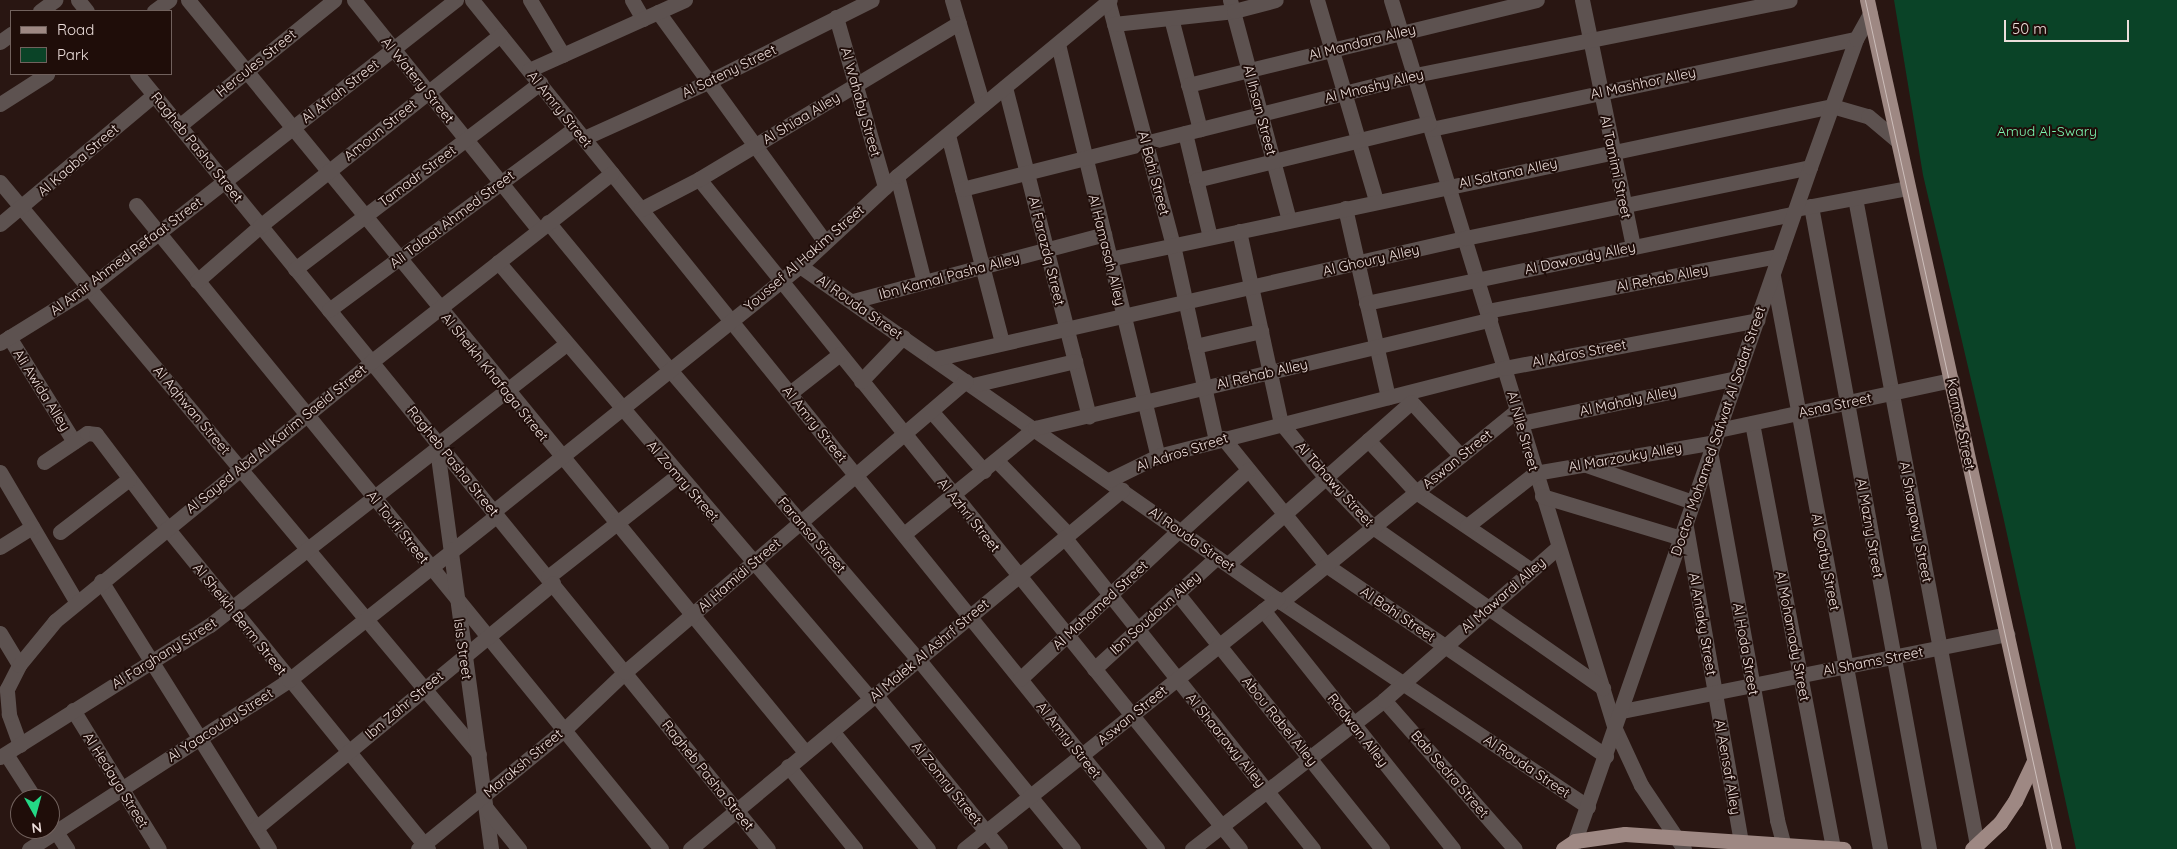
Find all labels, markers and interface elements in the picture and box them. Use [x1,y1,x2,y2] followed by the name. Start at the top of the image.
[10,10,172,75] legend
[2007,10,2132,42] scale bar
[2012,19,2047,38] text: 50 m
[57,20,94,39] text: Road
[1307,21,1417,63] street label: Al Mandara Alley
[213,26,299,100] street label: Hercules Street
[378,34,458,126] street label: Al Watery Street
[679,41,779,101] street label: Al Sateny Street
[57,45,89,64] text: Park
[837,45,885,159] street label: Al Wahaby Street
[298,55,382,127] street label: Al Afrah Street
[1240,63,1280,157] street label: Al Ihsan Street
[1589,64,1697,102] street label: Al Mashhor Alley
[1323,66,1425,106] street label: Al Mnashy Alley
[524,67,596,151] street label: Al Amry Street
[759,88,843,148] street label: Al Shiaa Alley
[147,89,247,205] street label: Ragheb Pasha Street
[340,96,420,164] street label: Amoun Street
[1597,114,1635,220] street label: Al Tamimi Street
[34,120,122,200] street label: Al Kaaba Street
[1997,123,2097,139] park label: Amud Al-Swary
[1135,129,1173,217] street label: Al Bahi Street
[375,141,459,211] street label: Tamadr Street
[1457,154,1559,192] street label: Al Saltana Alley
[386,167,518,271] street label: Ali Talaat Ahmed Street
[47,193,205,319] street label: Al Amir Ahmed Refaat Street
[1085,193,1129,307] street label: Al Hamasah Alley
[1025,195,1069,307] street label: Al Farazdq Street
[741,201,867,315] street label: Youssef Al Hakim Street
[1523,238,1637,278] street label: Al Dawoudy Alley
[1321,241,1421,279] street label: Al Ghoury Alley
[877,249,1021,303] street label: Ibn Kamal Pasha Alley
[1615,261,1709,295] street label: Al Rehab Alley
[814,271,906,343] street label: Al Rouda Street
[1667,304,1769,558] street label: Doctor Mohamed Safwat Al Sadat Street
[438,309,552,445] street label: Al Sheikh Khafaga Street
[1530,336,1628,370] street label: Al Adros Street
[10,346,74,434] street label: Ali Awida Alley
[1215,355,1309,393] street label: Al Rehab Alley
[182,361,370,517] street label: Al Sayed Abd Al Karim Saeid Street
[150,362,234,458] street label: Al Aqhwan Street
[1943,377,1979,471] street label: Karmoz Street
[779,382,851,466] street label: Al Amry Street
[1578,383,1678,419] street label: Al Mahaly Alley
[1504,389,1542,473] street label: Al Nile Street
[1797,389,1873,421] street label: Asna Street
[403,403,503,519] street label: Ragheb Pasha Street
[1419,426,1495,492] street label: Aswan Street
[1134,429,1230,475] street label: Al Adros Street
[643,437,723,525] street label: Al Zomry Street
[1292,438,1378,530] street label: Al Tahawy Street
[1567,439,1683,475] street label: Al Marzouky Alley
[1896,460,1936,584] street label: Al Sharqawy Street
[934,475,1004,555] street label: Al Azhri Street
[1853,477,1887,579] street label: Al Mazny Street
[363,487,433,567] street label: Al Toufi Street
[774,494,850,576] street label: Faransa Street
[1146,503,1238,575] street label: Al Rouda Street
[1808,512,1844,612] street label: Al Qotby Street
[694,535,784,615] street label: Al Hamidi Street
[1457,554,1549,636] street label: Al Mawardi Alley
[1049,557,1151,653] street label: Al Mahamed Street
[190,560,290,678] street label: Al Sheikh Berm Street
[1106,568,1204,658] street label: Ibn Soudoun Alley
[1772,569,1814,703] street label: Al Mohamady Street
[1686,571,1720,677] street label: Al Antaky Street
[1357,583,1439,645] street label: Al Bahi Street
[866,595,992,705] street label: Al Malek Al Ashrf Street
[1730,601,1762,697] street label: Al Hoda Street
[108,614,220,692] street label: Al Farghany Street
[450,617,476,681] street label: Isis Street
[1821,643,1925,679] street label: Al Shams Street
[362,667,446,743] street label: Ibn Zahr Street
[1239,673,1321,769] street label: Abou Rabei Alley
[1094,682,1170,748] street label: Aswan Street
[164,685,276,765] street label: Al Yaacouby Street
[1183,690,1269,790] street label: Al Shaarawy Alley
[1324,690,1392,770] street label: Radwan Alley
[1033,698,1105,782] street label: Al Amry Street
[658,717,758,833] street label: Ragheb Pasha Street
[1711,718,1745,816] street label: Al Aensaf Alley
[480,725,566,801] street label: Maraksh Street
[1408,727,1492,821] street label: Bab Sedra Street
[80,729,152,831] street label: Al Hedaya Street
[1480,731,1574,801] street label: Al Rouda Street
[908,738,986,828] street label: Al Zomry Street
[10,789,60,839] north arrow
[31,818,43,837] text: N

